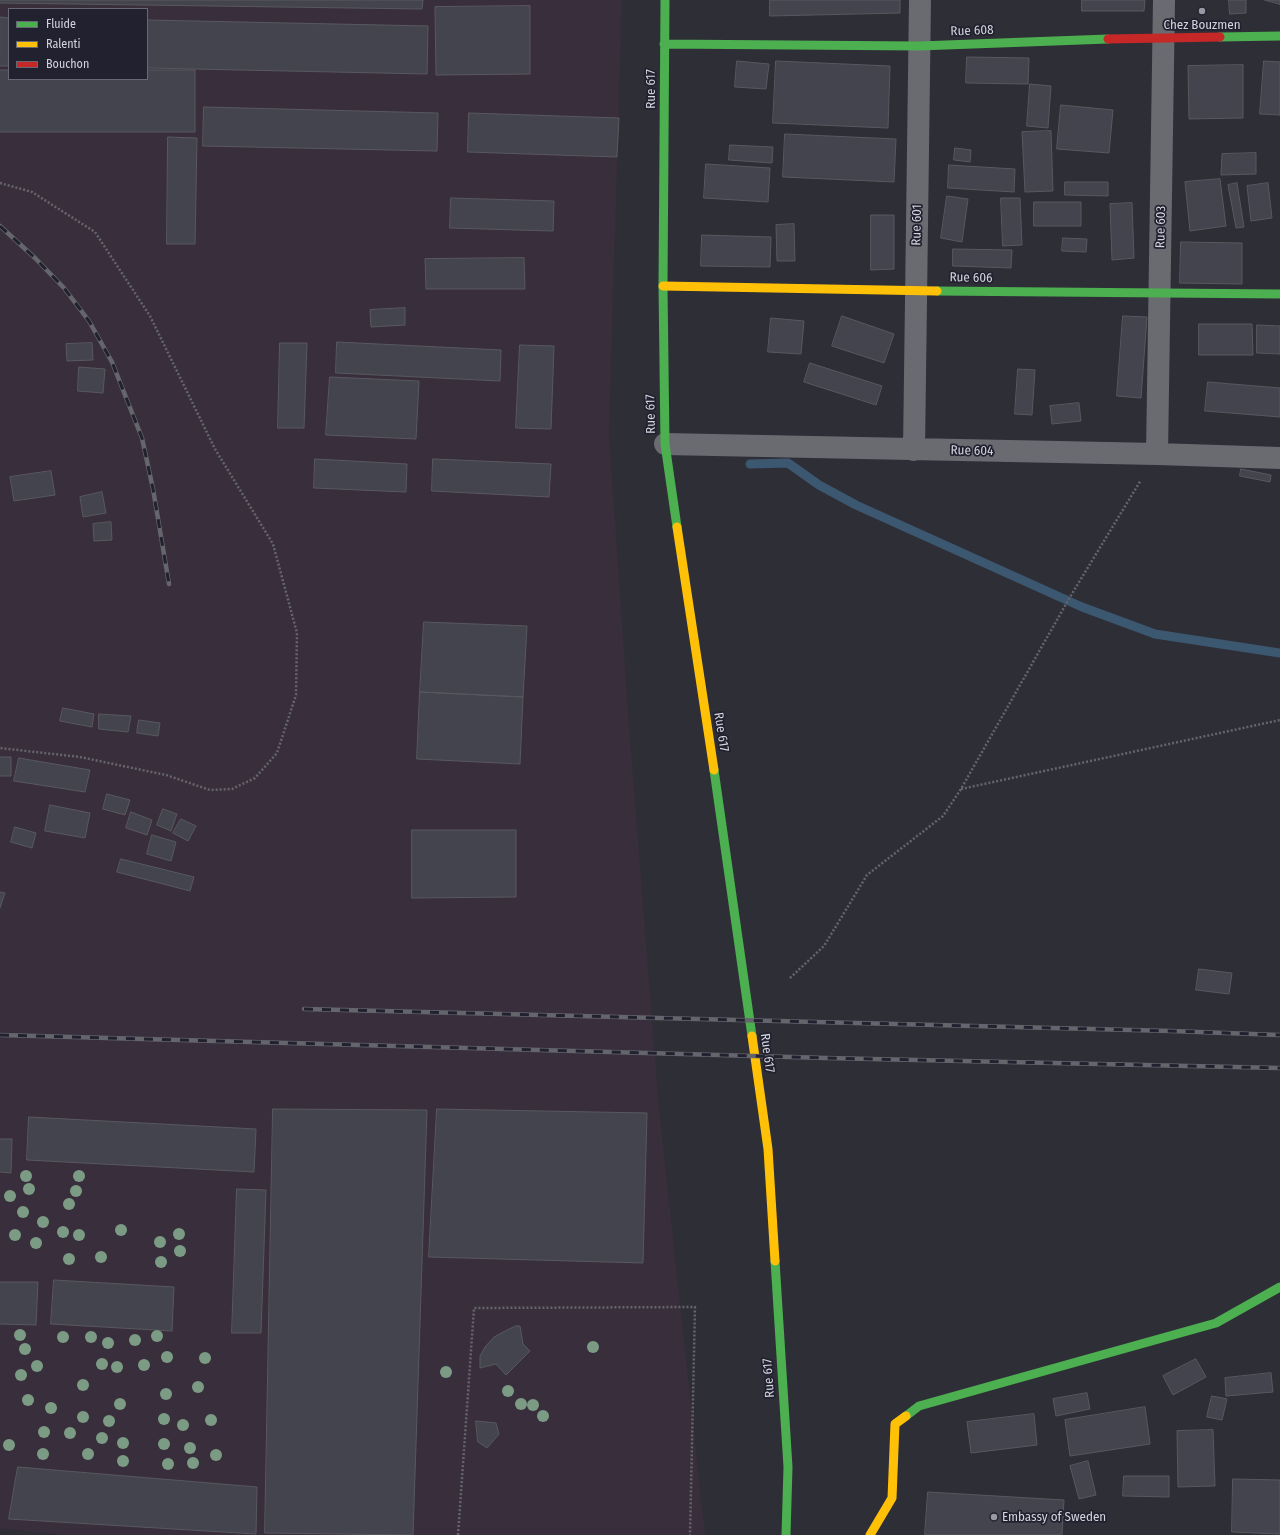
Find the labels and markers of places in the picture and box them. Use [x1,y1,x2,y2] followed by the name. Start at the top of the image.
[1197,6,1207,16] marker: Chez Bouzmen
[1164,17,1240,33] place label: Chez Bouzmen
[1002,1509,1106,1525] place label: Embassy of Sweden
[989,1512,999,1522] marker: Embassy of Sweden

